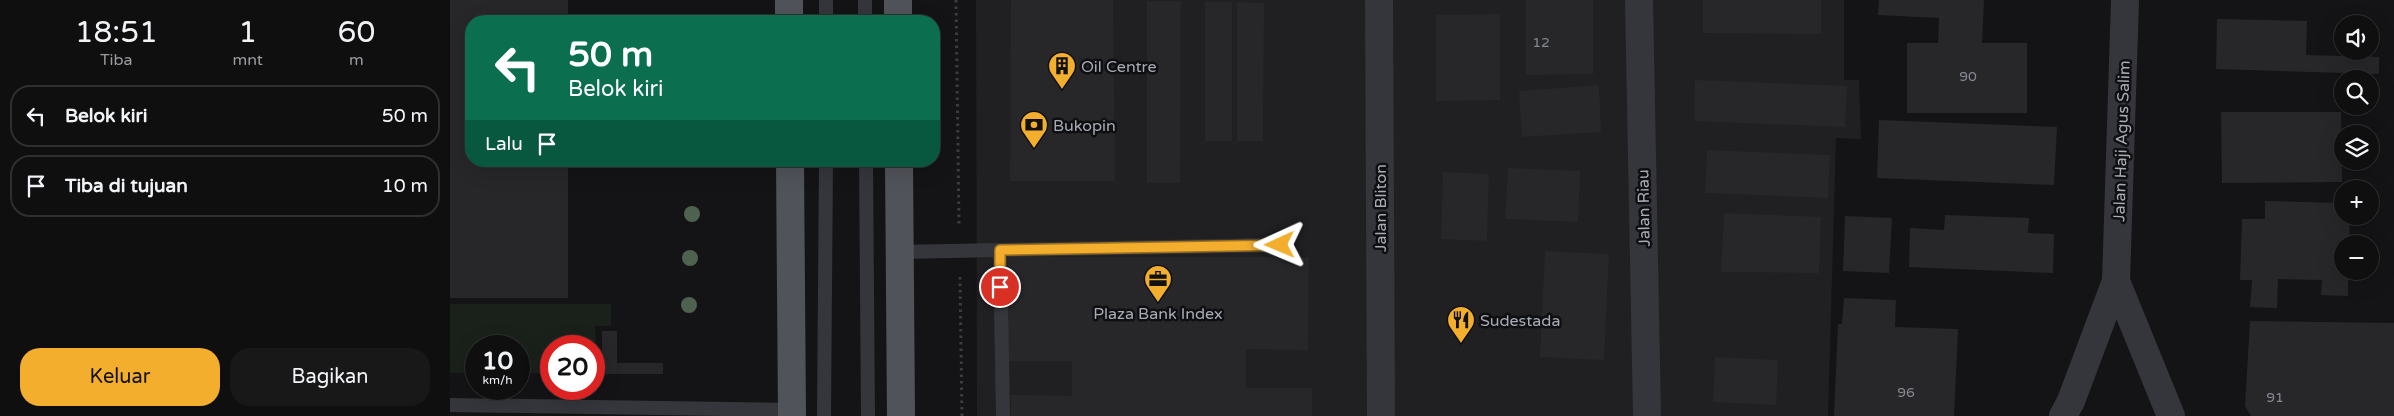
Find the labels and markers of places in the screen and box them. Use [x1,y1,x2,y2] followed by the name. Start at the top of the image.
[1047,51,1077,90] building icon: Oil Centre
[1081,57,1157,77] place label: Oil Centre
[1019,110,1049,149] bank icon: Bukopin
[1053,116,1116,136] place label: Bukopin
[1143,264,1173,303] office icon: Plaza Bank Index
[979,266,1021,308] pin
[1093,304,1223,324] place label: Plaza Bank Index
[1446,305,1476,344] restaurant icon: Sudestada
[1480,311,1560,331] place label: Sudestada

